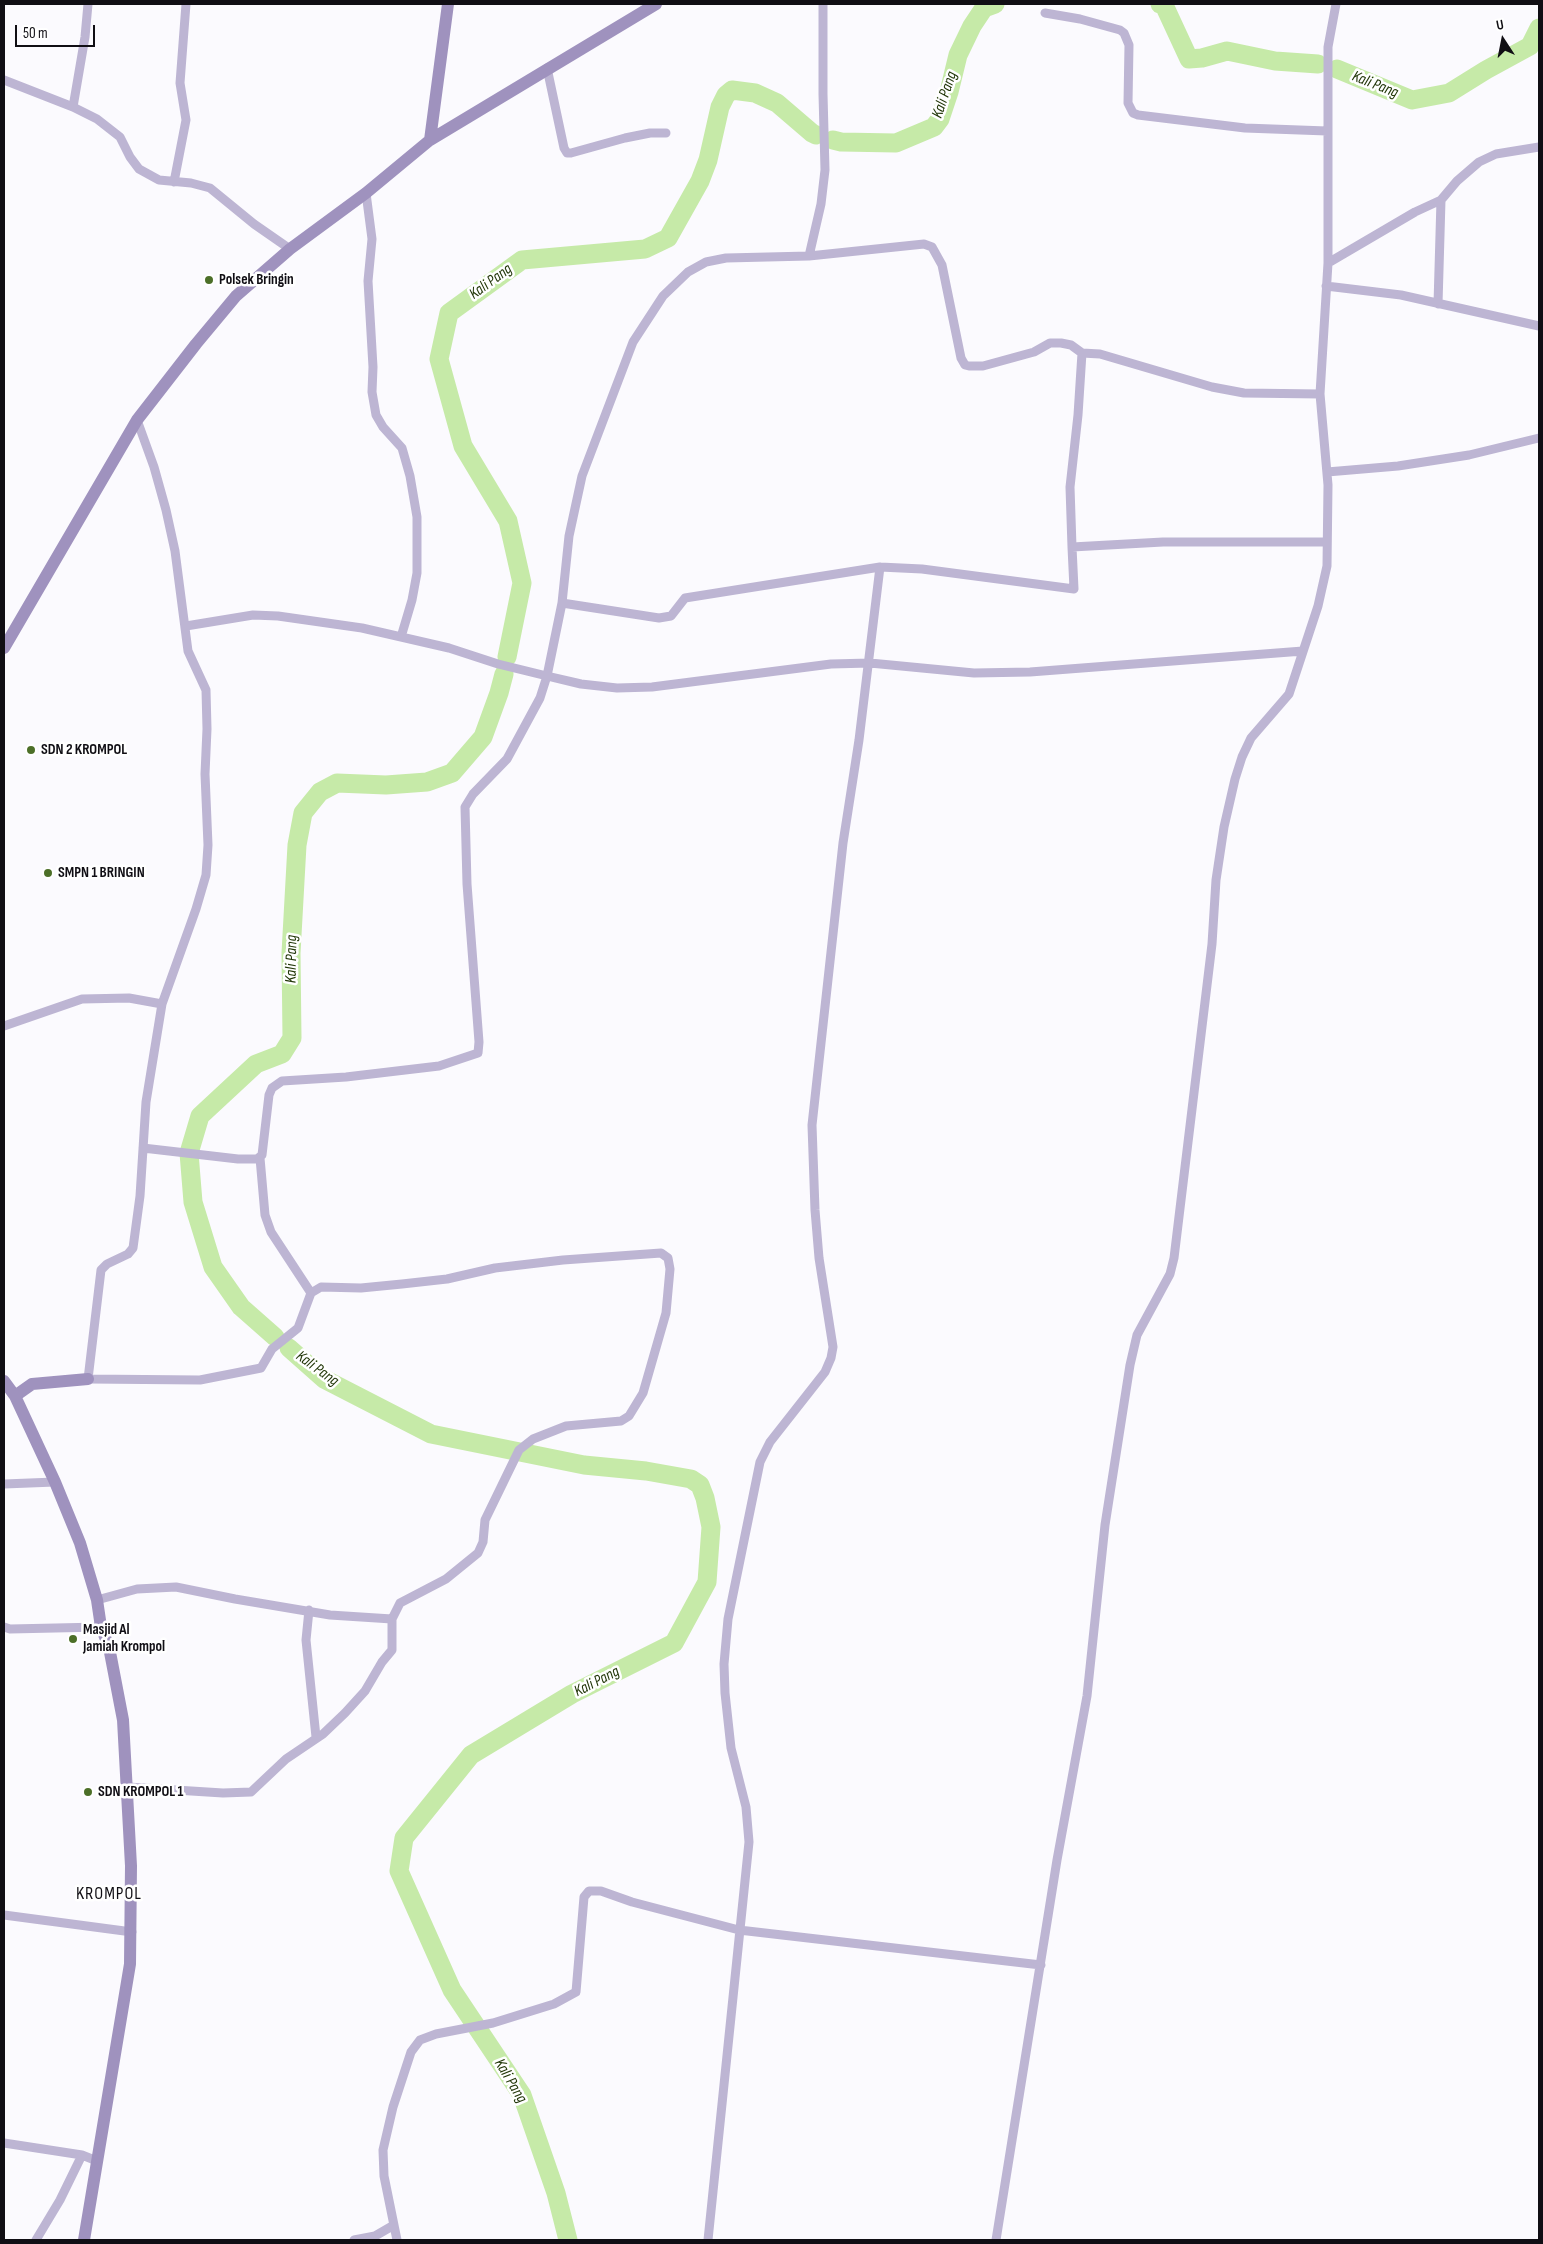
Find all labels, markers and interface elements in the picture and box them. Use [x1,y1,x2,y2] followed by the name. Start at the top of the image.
[18,15,98,47] scale bar
[1478,15,1528,65] north arrow
[1495,16,1505,34] text: U
[23,24,48,43] text: 50 m
[1349,67,1401,103] water label: Kali Pang
[928,69,962,121] water label: Kali Pang
[466,260,516,304] water label: Kali Pang
[219,271,294,289] place label: Polsek Bringin
[203,274,215,286] marker: Polsek Bringin
[41,741,127,759] place label: SDN 2 KROMPOL
[25,744,37,756] marker: SDN 2 KROMPOL
[58,864,145,882] place label: SMPN 1 BRINGIN
[42,867,54,879] marker: SMPN 1 BRINGIN
[282,935,302,983] water label: Kali Pang
[292,1347,342,1391] water label: Kali Pang
[83,1621,165,1656] place label: Masjid Al Jamiah Krompol
[67,1633,79,1645] marker: Masjid Al Jamiah Krompol
[571,1662,623,1702] water label: Kali Pang
[98,1783,183,1801] place label: SDN KROMPOL 1
[82,1786,94,1798] marker: SDN KROMPOL 1
[75,1883,143,1905] district label: KROMPOL
[489,2055,531,2107] water label: Kali Pang

